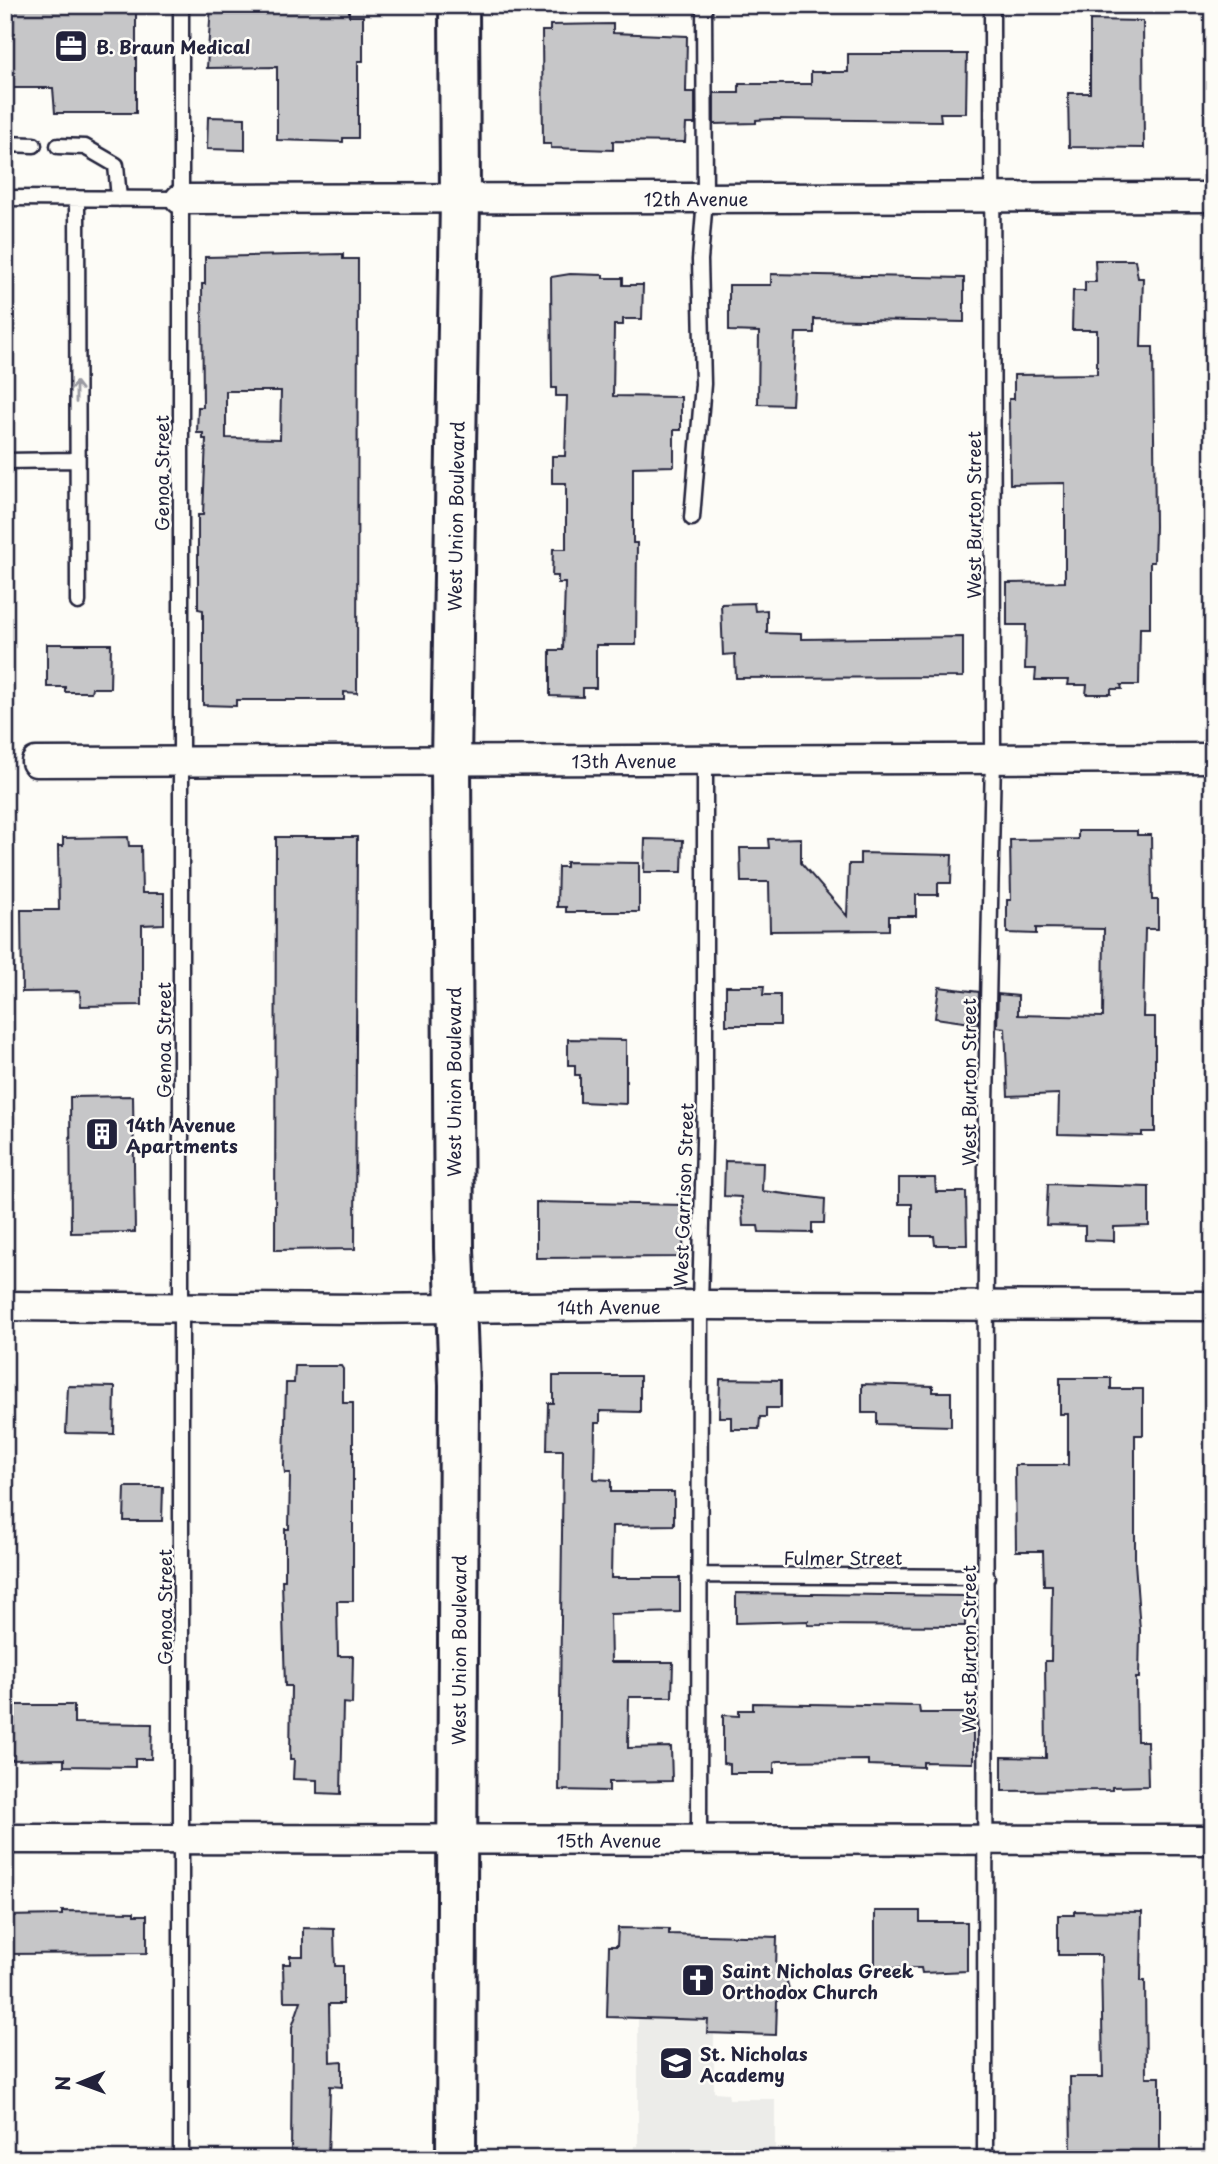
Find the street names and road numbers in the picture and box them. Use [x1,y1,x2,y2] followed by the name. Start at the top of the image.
[644,184,748,212] street label: 12th Avenue
[148,415,175,531] street label: Genoa Street
[440,421,470,612] street label: West Union Boulevard
[960,431,987,599] street label: West Burton Street
[571,746,677,774] street label: 13th Avenue
[150,982,177,1098] street label: Genoa Street
[440,987,467,1177] street label: West Union Boulevard
[955,998,982,1166] street label: West Burton Street
[666,1102,700,1288] street label: West Garrison Street
[557,1292,661,1320] street label: 14th Avenue
[784,1544,902,1571] street label: Fulmer Street
[151,1549,178,1665] street label: Genoa Street
[444,1555,472,1745] street label: West Union Boulevard
[955,1565,982,1733] street label: West Burton Street
[557,1826,662,1853] street label: 15th Avenue

